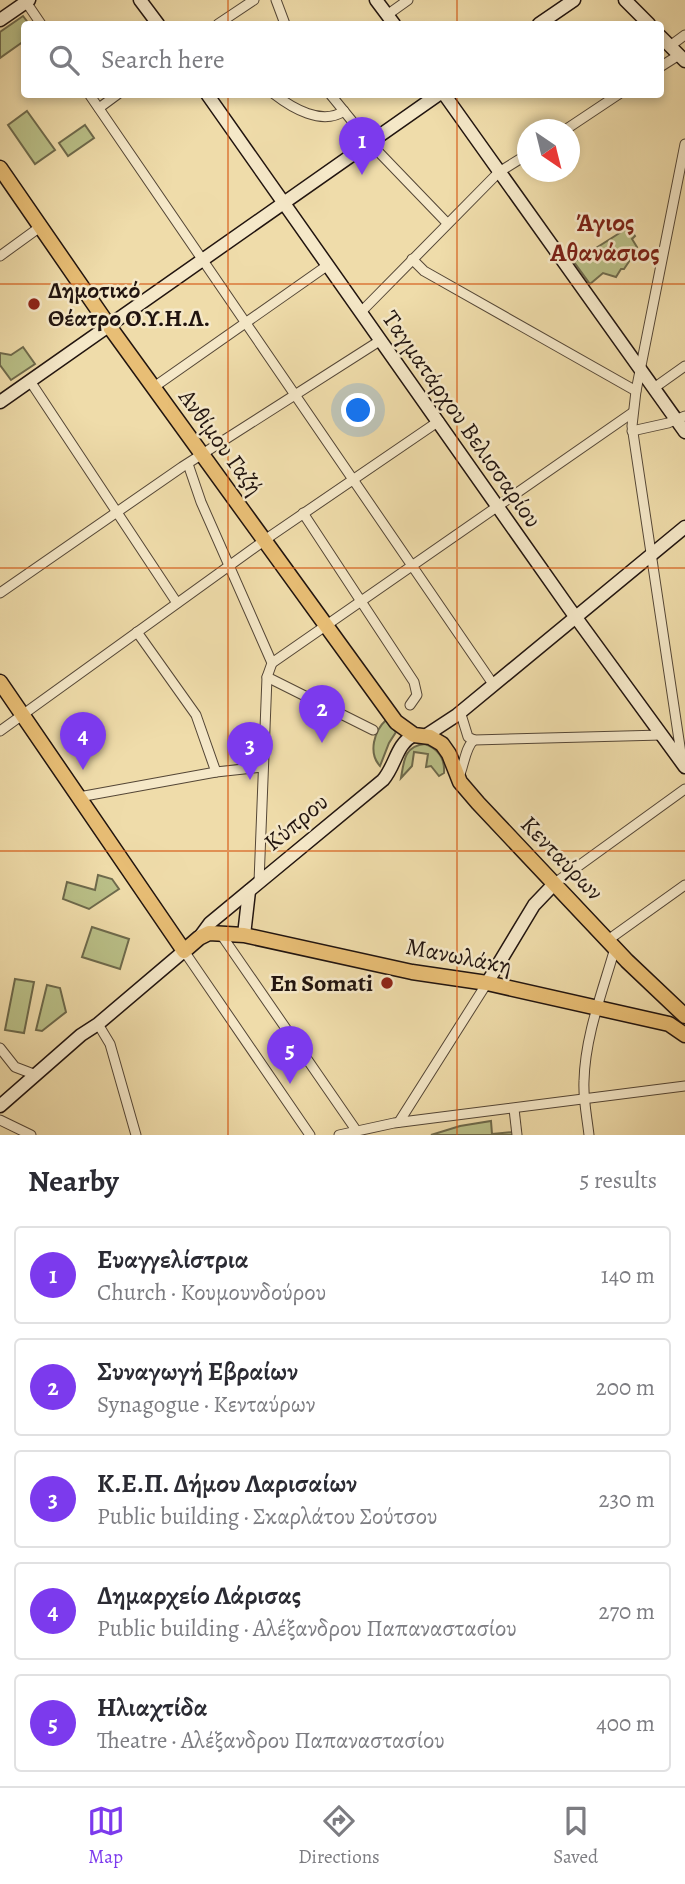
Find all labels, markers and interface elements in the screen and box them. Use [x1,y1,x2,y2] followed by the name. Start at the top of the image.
[21,21,664,98] search box
[45,41,83,79] icon: search
[101,42,225,77] text: Search here
[339,117,385,175] pin: 1
[517,119,580,182] north arrow
[549,205,660,270] district label: Άγιος Αθανάσιος
[48,274,210,334] place label: Δημοτικό Θέατρο Ο.Υ.Η.Λ.
[26,296,42,312] marker: Δημοτικό Θέατρο Ο.Υ.Η.Λ.
[375,304,549,534] street label: Ταγματάρχου Βελισσαρίου
[171,382,270,502] street label: Ανθίμου Γαζή
[341,393,375,427] your location
[299,685,345,743] pin: 2
[60,712,106,770] pin: 4
[227,722,273,780] pin: 3
[257,786,335,858] street label: Κύπρου
[513,809,611,908] street label: Κενταύρων
[403,930,515,982] street label: Μανωλάκη
[270,967,373,999] place label: En Somati
[379,975,395,991] marker: En Somati
[267,1026,313,1084] pin: 5
[28,1161,119,1201] text: Nearby
[580,1165,657,1196] text: 5 results
[97,1242,248,1277] text: Ευαγγελίστρια
[49,1260,57,1291] text: 1
[601,1260,655,1291] text: 140 m
[97,1277,326,1308] text: Church · Κουμουνδούρου
[97,1354,298,1389] text: Συναγωγή Εβραίων
[47,1372,59,1403] text: 2
[596,1372,655,1403] text: 200 m
[97,1389,315,1420] text: Synagogue · Κενταύρων
[97,1466,357,1501] text: Κ.Ε.Π. Δήμου Λαρισαίων
[48,1484,58,1515] text: 3
[599,1484,655,1515] text: 230 m
[97,1501,438,1532] text: Public building · Σκαρλάτου Σούτσου
[97,1578,301,1613] text: Δημαρχείο Λάρισας
[48,1596,58,1627] text: 4
[598,1596,655,1627] text: 270 m
[97,1613,517,1644] text: Public building · Αλέξανδρου Παπαναστασίου
[97,1690,207,1725] text: Ηλιαχτίδα
[48,1708,58,1739] text: 5
[596,1708,655,1739] text: 400 m
[97,1725,445,1756] text: Theatre · Αλέξανδρου Παπαναστασίου
[87,1802,125,1870] tab: Map
[298,1802,380,1870] tab: Directions
[553,1802,598,1870] tab: Saved

